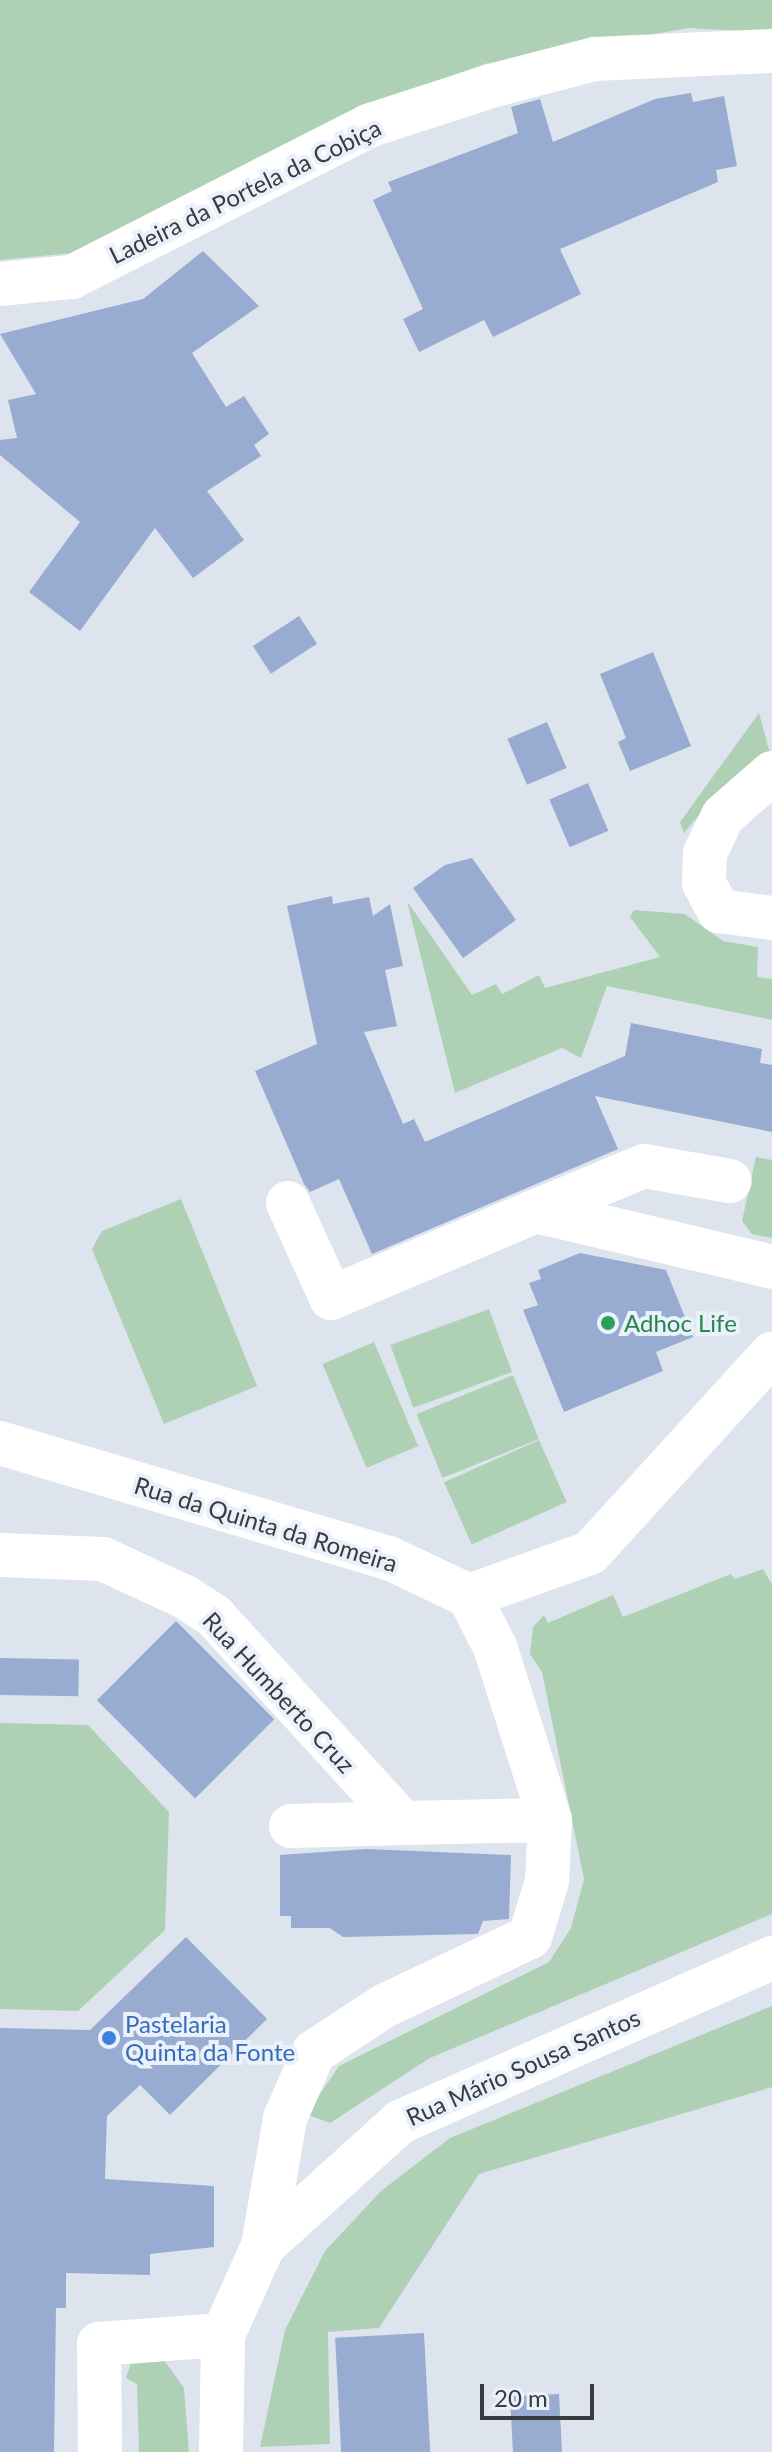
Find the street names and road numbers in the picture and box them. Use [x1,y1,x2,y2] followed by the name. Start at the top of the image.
[104,113,386,269] street label: Ladeira da Portela da Cobiça
[131,1470,401,1578] street label: Rua da Quinta da Romeira
[197,1606,361,1778] street label: Rua Humberto Cruz
[402,2002,644,2132] street label: Rua Mário Sousa Santos

